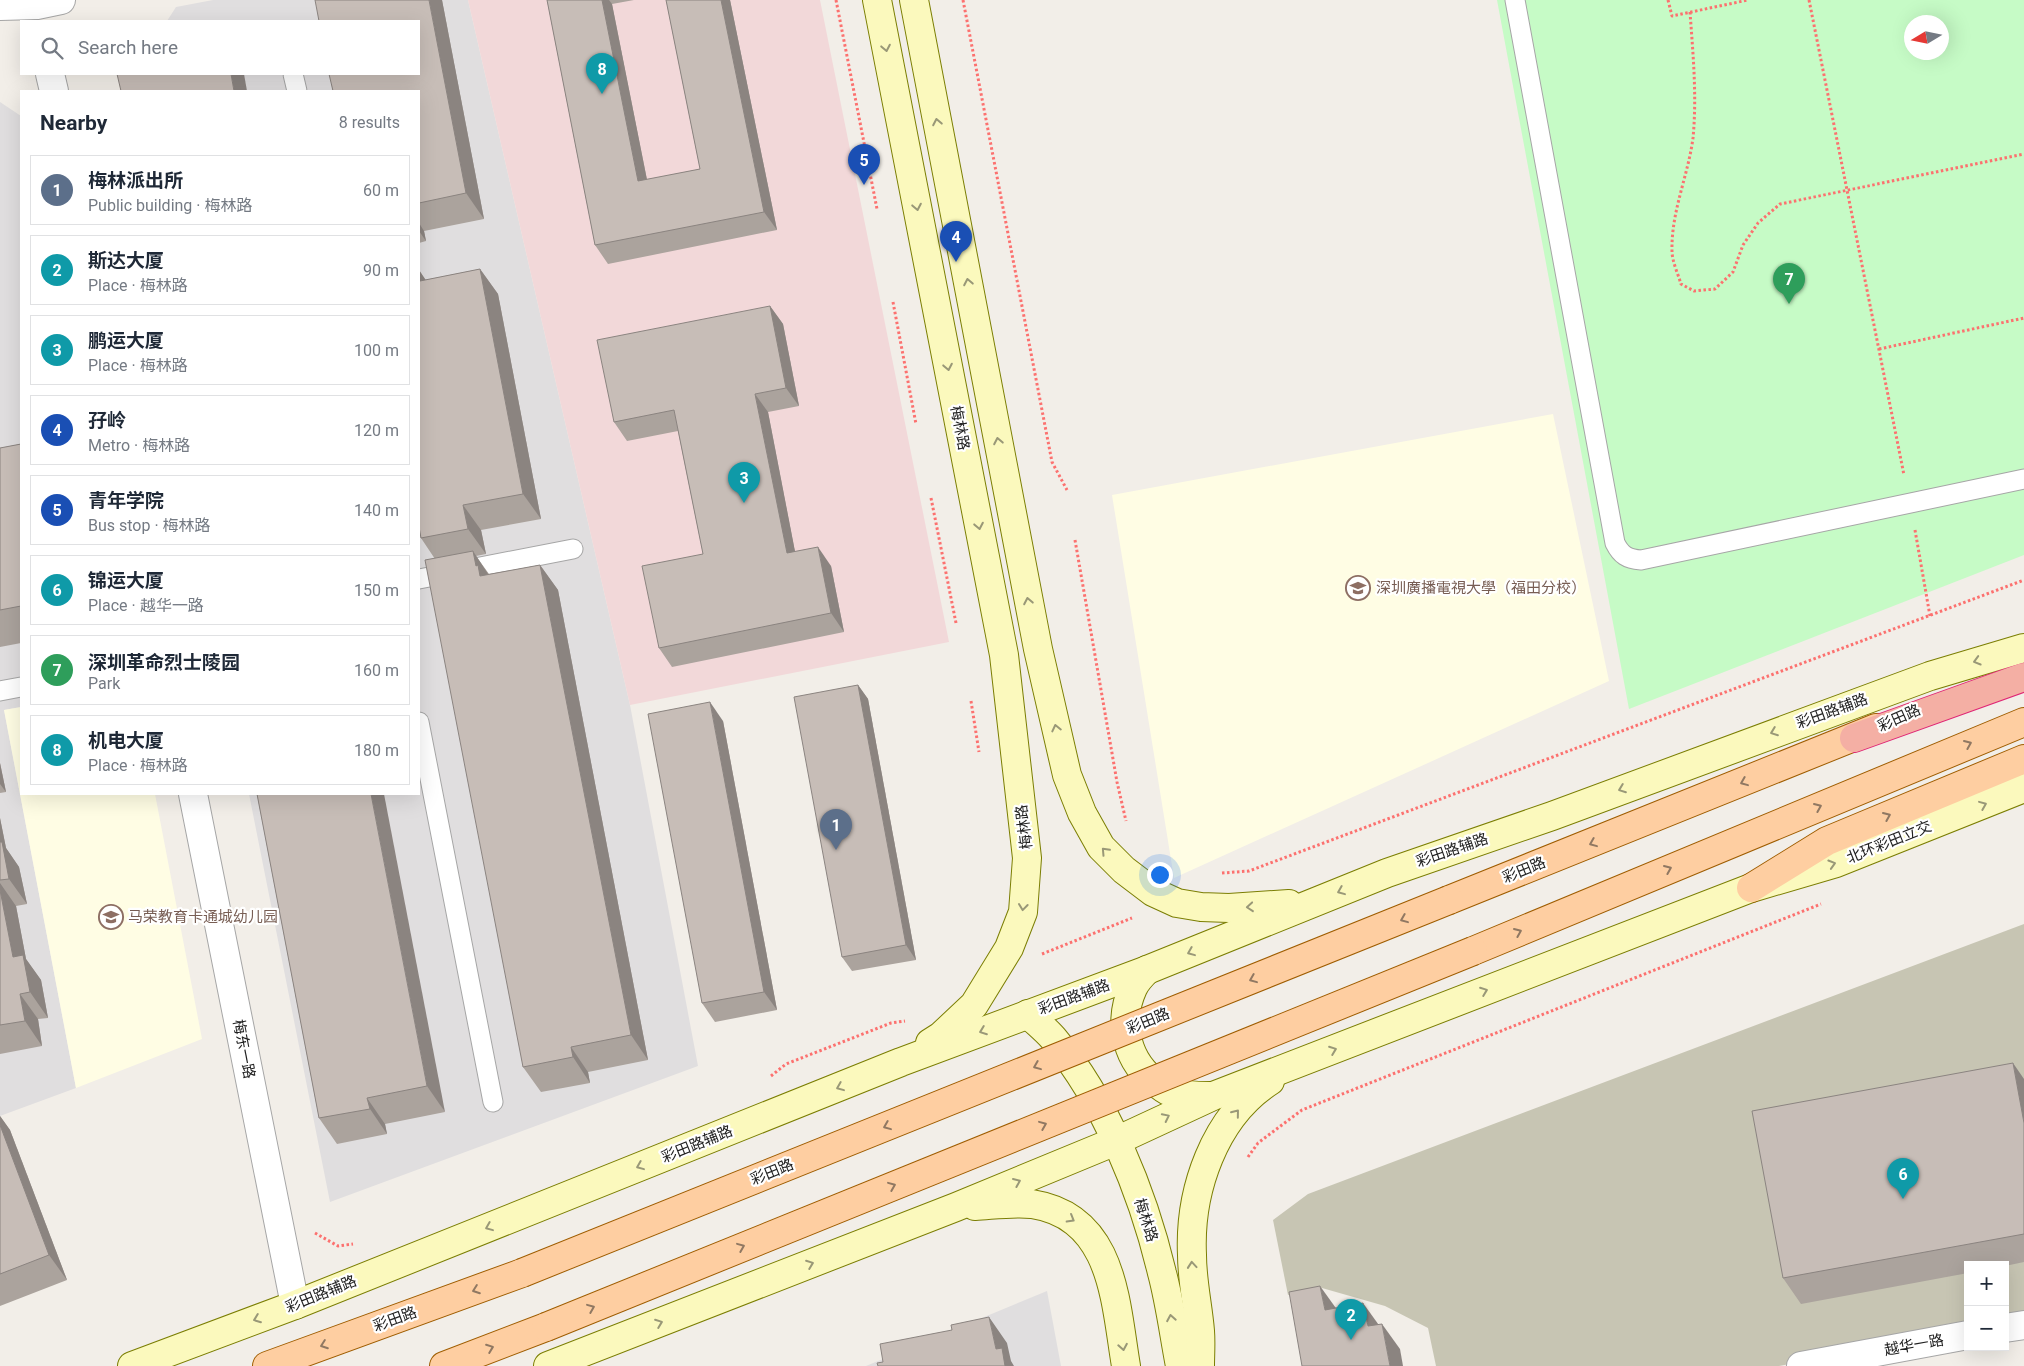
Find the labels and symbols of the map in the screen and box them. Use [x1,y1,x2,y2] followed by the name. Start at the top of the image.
[1904,15,1949,60] north arrow
[881,43,891,52] one-way arrow
[586,53,618,94] pin: 8
[933,118,943,127] one-way arrow
[848,144,880,185] pin: 5
[911,203,922,212] one-way arrow
[940,221,972,262] pin: 4
[1773,263,1805,304] pin: 7
[963,277,973,286] one-way arrow
[942,363,953,371] one-way arrow
[947,404,973,452] street label: 梅林路
[993,437,1004,446] one-way arrow
[728,462,760,503] pin: 3
[973,522,983,531] one-way arrow
[1345,575,1371,601] school or university icon: 深圳廣播電視大學（福田分校）
[1376,579,1586,597] place label: 深圳廣播電視大學（福田分校）
[1024,597,1034,605] one-way arrow
[1974,656,1982,666] one-way arrow
[1794,690,1870,732] street label: 彩田路辅路
[1875,701,1923,735] street label: 彩田路
[1051,723,1062,732] one-way arrow
[1770,726,1779,736] one-way arrow
[1963,740,1972,751] one-way arrow
[1740,776,1749,787] one-way arrow
[1618,783,1627,793] one-way arrow
[1978,801,1987,811] one-way arrow
[1813,803,1822,813] one-way arrow
[1012,804,1036,850] street label: 梅林路
[820,809,852,850] pin: 1
[1882,812,1891,823] one-way arrow
[1844,817,1934,867] street label: 北环彩田立交
[1414,829,1490,871] street label: 彩田路辅路
[1589,837,1598,847] one-way arrow
[1102,848,1111,857] one-way arrow
[1500,853,1548,887] street label: 彩田路
[1827,860,1835,870] one-way arrow
[1147,862,1173,888] your location
[1663,865,1672,876] one-way arrow
[1338,886,1346,896] one-way arrow
[1245,901,1253,912] one-way arrow
[1018,903,1029,911] one-way arrow
[98,904,124,930] school or university icon: 马荣教育卡通城幼儿园
[128,908,278,926] place label: 马荣教育卡通城幼儿园
[1400,912,1409,923] one-way arrow
[1513,928,1522,938] one-way arrow
[1187,946,1196,956] one-way arrow
[1249,973,1258,983] one-way arrow
[1036,976,1112,1018] street label: 彩田路辅路
[1479,987,1488,997] one-way arrow
[1124,1004,1172,1038] street label: 彩田路
[229,1018,259,1080] street label: 梅东一路
[979,1025,988,1035] one-way arrow
[1328,1046,1337,1056] one-way arrow
[1034,1060,1042,1070] one-way arrow
[836,1080,845,1091] one-way arrow
[1231,1110,1239,1119] one-way arrow
[1161,1113,1170,1123] one-way arrow
[883,1121,891,1131] one-way arrow
[1038,1121,1047,1132] one-way arrow
[659,1122,735,1166] street label: 彩田路辅路
[748,1155,796,1189] street label: 彩田路
[1887,1158,1919,1199] pin: 6
[636,1160,645,1171] one-way arrow
[1012,1177,1021,1188] one-way arrow
[887,1182,896,1193] one-way arrow
[1130,1196,1162,1244] street label: 梅林路
[1066,1213,1075,1223] one-way arrow
[485,1221,494,1231] one-way arrow
[737,1243,745,1253] one-way arrow
[805,1260,814,1270] one-way arrow
[1187,1261,1198,1269] one-way arrow
[283,1272,359,1316] street label: 彩田路辅路
[472,1284,481,1294] one-way arrow
[1335,1299,1367,1340] pin: 2
[371,1303,419,1335] street label: 彩田路
[586,1304,595,1315] one-way arrow
[253,1313,262,1323] one-way arrow
[1166,1314,1176,1322] one-way arrow
[654,1319,662,1329] one-way arrow
[1883,1331,1945,1359] street label: 越华一路
[320,1339,328,1349] one-way arrow
[1117,1343,1128,1352] one-way arrow
[485,1344,494,1355] one-way arrow

